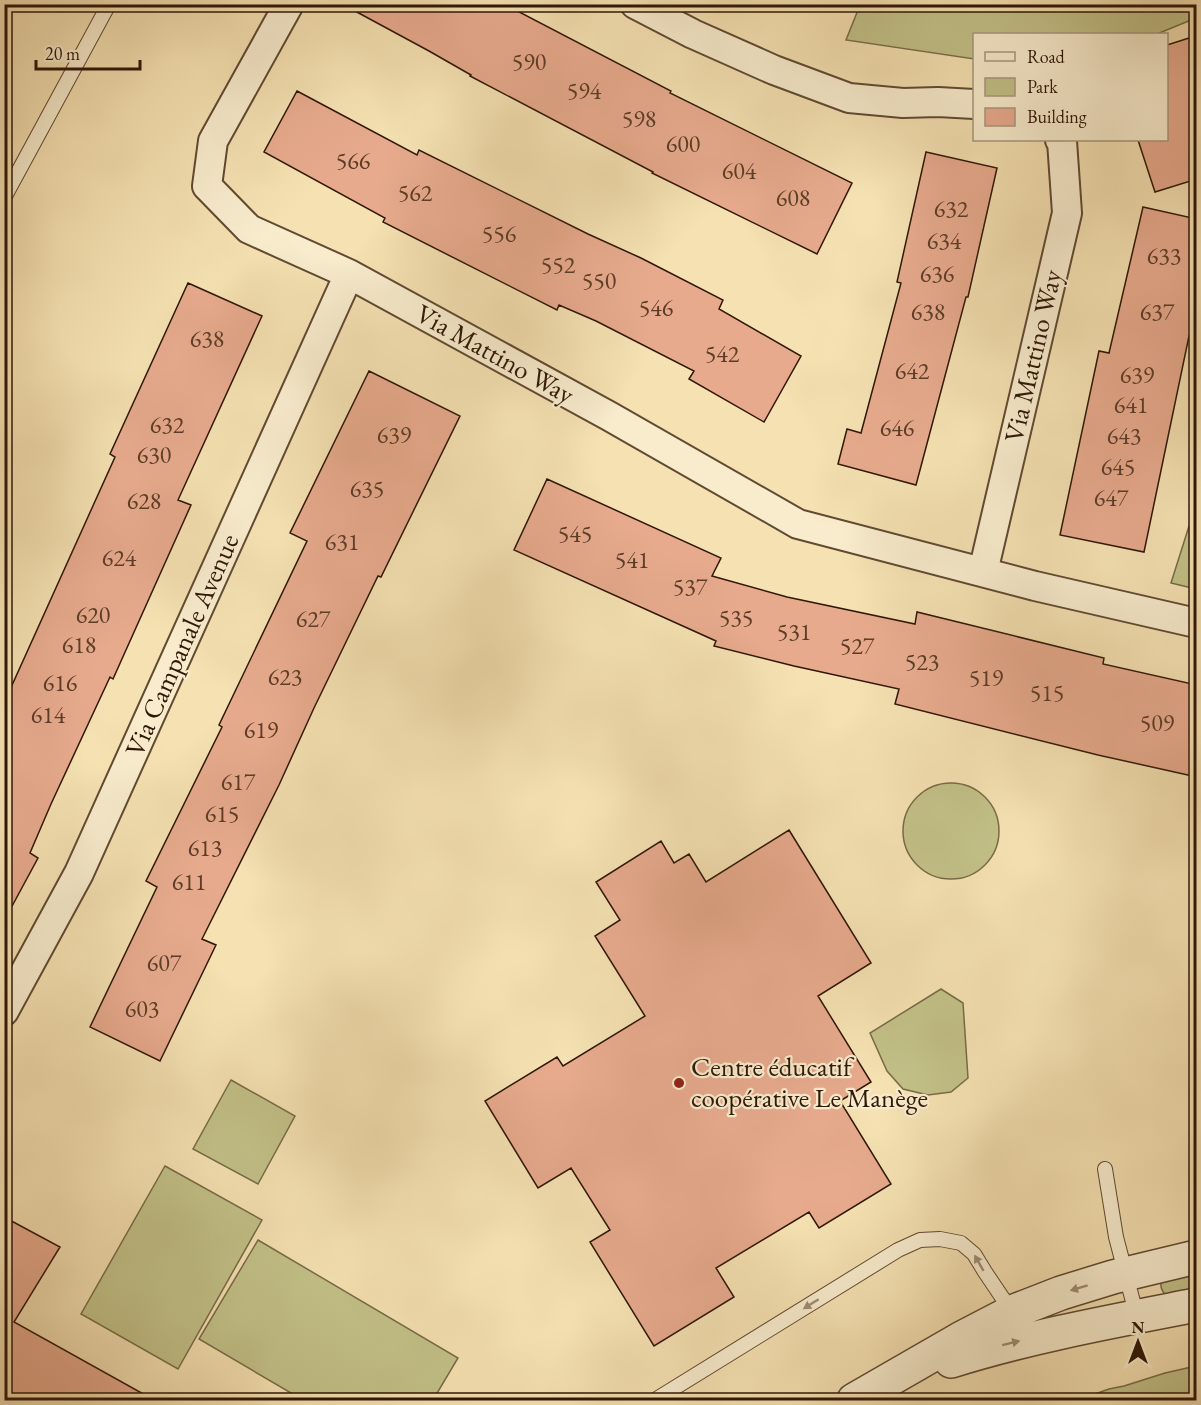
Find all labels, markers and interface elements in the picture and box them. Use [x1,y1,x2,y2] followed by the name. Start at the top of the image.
[36,33,140,71] scale bar
[973,33,1168,141] legend
[45,42,80,65] text: 20 m
[1027,45,1066,68] text: Road
[512,46,546,77] house number: 590
[567,75,602,106] house number: 594
[1027,75,1058,98] text: Park
[622,103,656,134] house number: 598
[1027,105,1087,128] text: Building
[666,128,700,159] house number: 600
[336,145,370,176] house number: 566
[722,155,757,186] house number: 604
[398,177,433,208] house number: 562
[776,182,810,213] house number: 608
[934,193,969,224] house number: 632
[482,218,516,249] house number: 556
[927,225,962,256] house number: 634
[1147,240,1181,271] house number: 633
[541,249,576,280] house number: 552
[920,258,954,289] house number: 636
[582,265,616,296] house number: 550
[996,266,1069,446] street label: Via Mattino Way
[639,292,673,323] house number: 546
[410,296,581,412] street label: Via Mattino Way
[911,296,945,327] house number: 638
[1140,296,1175,327] house number: 637
[190,323,224,354] house number: 638
[705,338,740,369] house number: 542
[895,355,930,386] house number: 642
[1120,359,1155,390] house number: 639
[1114,389,1148,420] house number: 641
[150,409,185,440] house number: 632
[880,412,914,443] house number: 646
[377,419,412,450] house number: 639
[1107,420,1141,451] house number: 643
[137,439,171,470] house number: 630
[1101,451,1135,482] house number: 645
[350,473,384,504] house number: 635
[1094,482,1129,513] house number: 647
[127,485,161,516] house number: 628
[558,518,592,549] house number: 545
[325,526,359,557] house number: 631
[117,528,246,762] street label: Via Campanale Avenue
[102,542,137,573] house number: 624
[615,544,649,575] house number: 541
[673,571,708,602] house number: 537
[76,599,110,630] house number: 620
[719,602,753,633] house number: 535
[296,603,331,634] house number: 627
[777,616,811,647] house number: 531
[62,629,96,660] house number: 618
[840,630,875,661] house number: 527
[905,646,939,677] house number: 523
[268,661,302,692] house number: 623
[969,662,1004,693] house number: 519
[43,667,77,698] house number: 616
[1030,677,1064,708] house number: 515
[31,699,66,730] house number: 614
[1140,707,1175,738] house number: 509
[244,714,279,745] house number: 619
[221,766,256,797] house number: 617
[205,798,239,829] house number: 615
[188,832,222,863] house number: 613
[172,866,206,897] house number: 611
[147,947,182,978] house number: 607
[125,993,159,1024] house number: 603
[691,1049,928,1115] place label: Centre éducatif coopérative Le Manège
[672,1076,686,1090] marker: Centre éducatif coopérative Le Manège
[974,1255,985,1271] one-way arrow
[1070,1284,1088,1293] one-way arrow
[803,1298,820,1309] one-way arrow
[1108,1312,1168,1372] north arrow
[1132,1317,1145,1338] text: N
[1002,1338,1020,1348] one-way arrow

